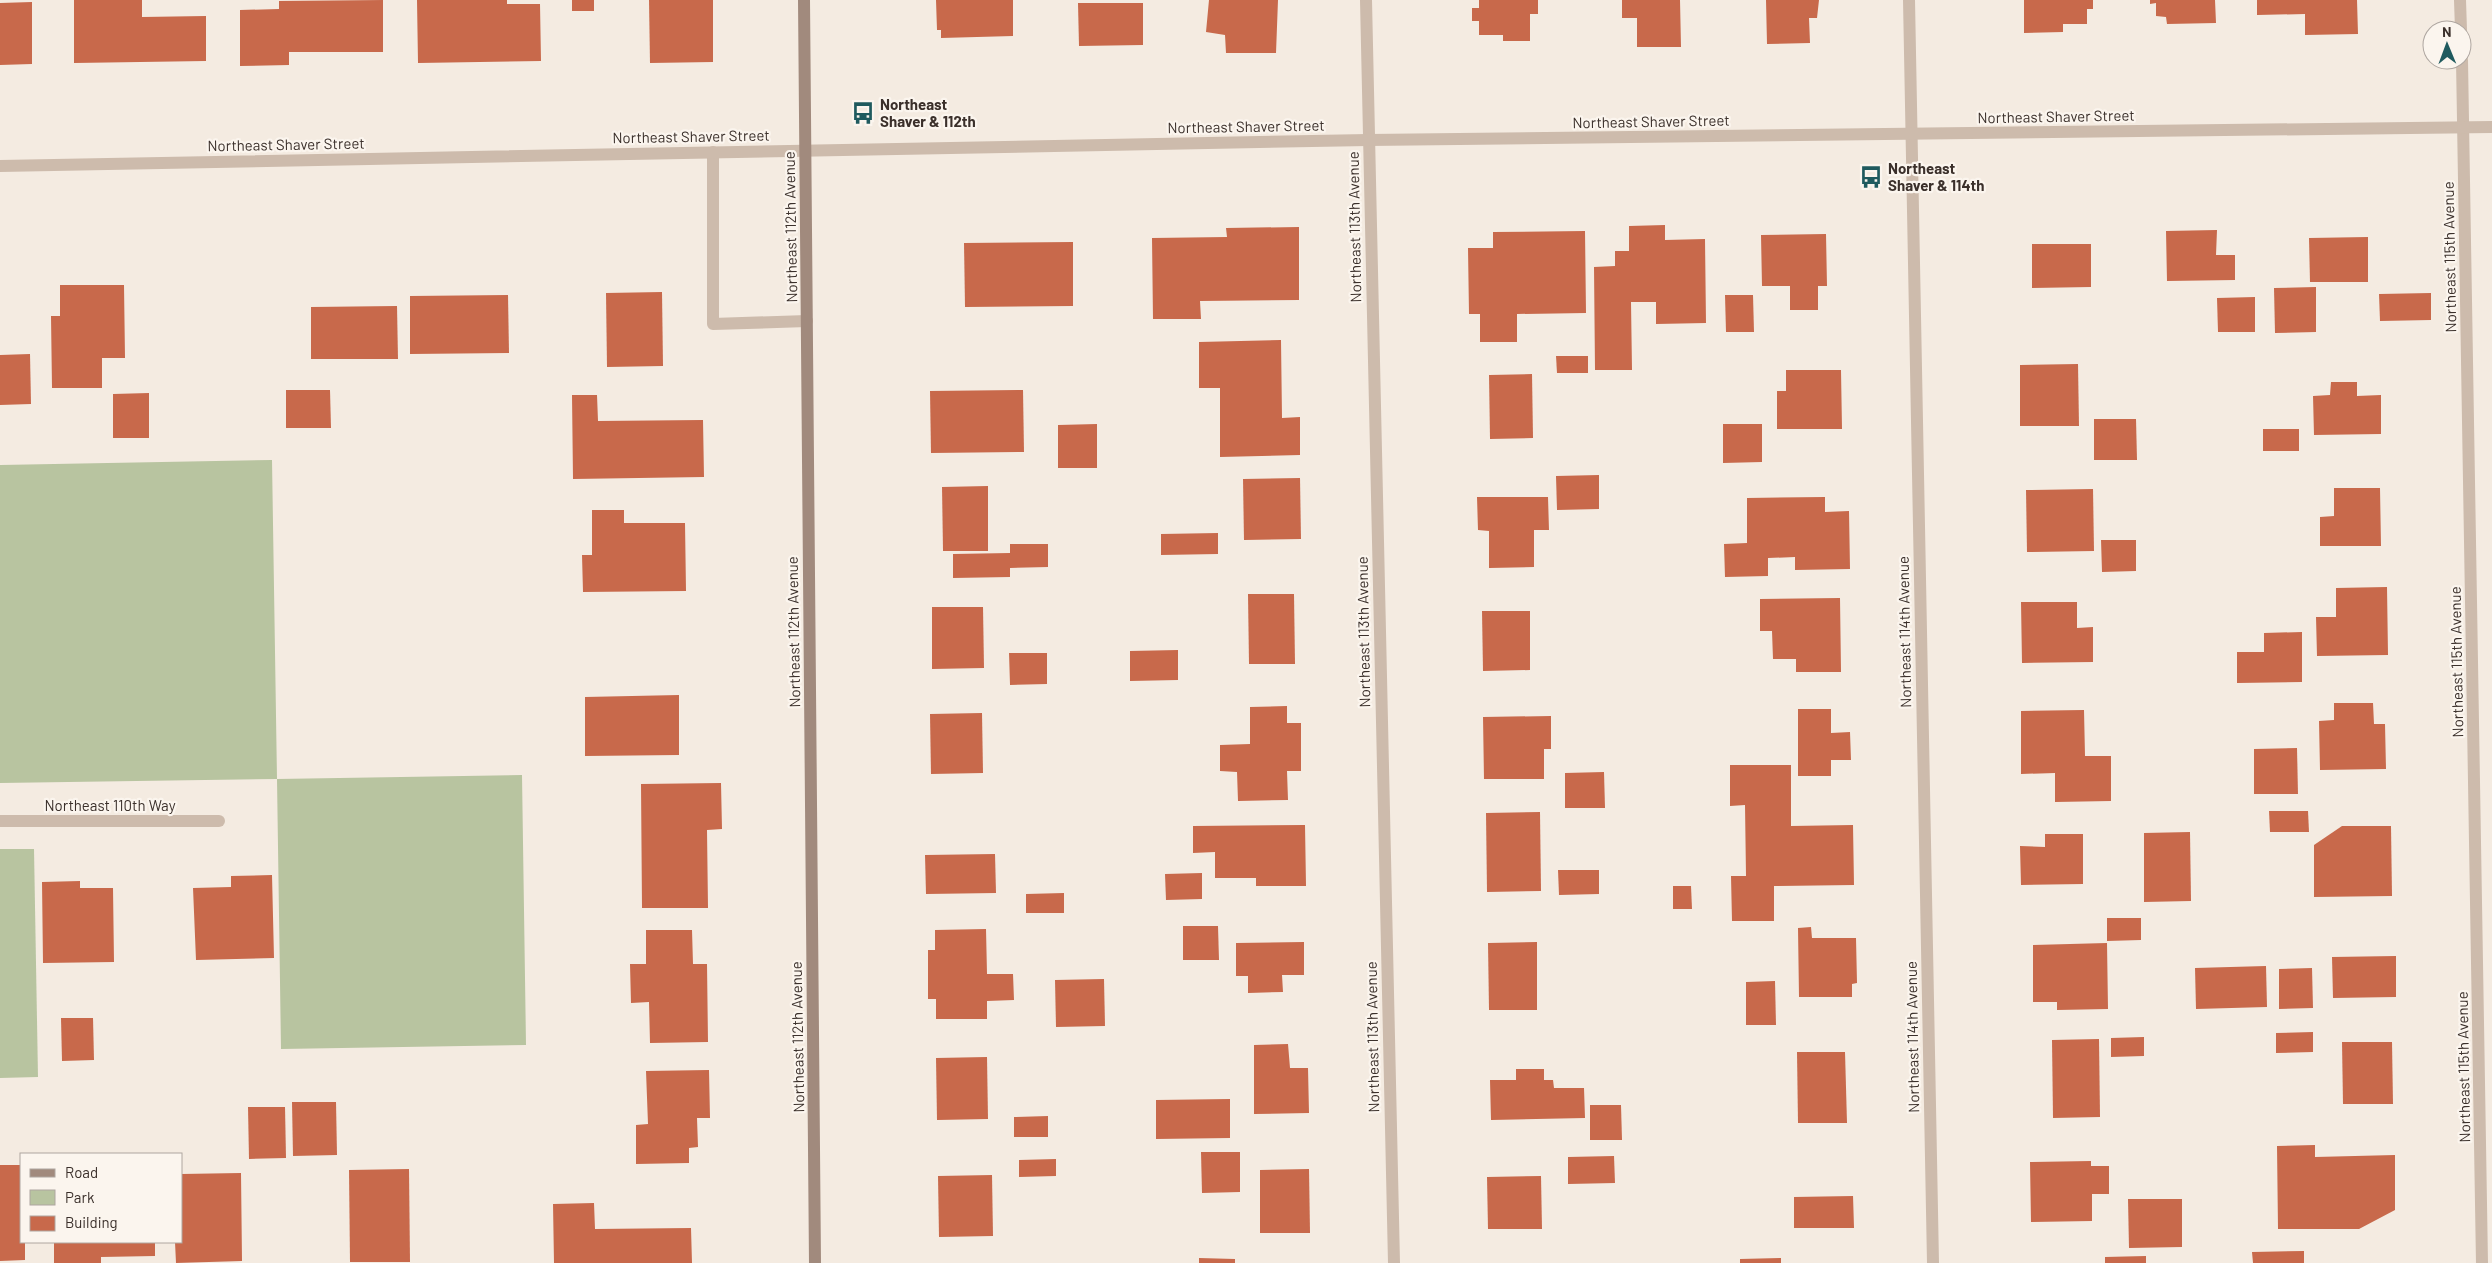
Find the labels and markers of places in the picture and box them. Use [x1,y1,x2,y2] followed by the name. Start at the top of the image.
[880,95,976,130] place label: Northeast Shaver & 112th
[850,100,876,126] bus stop icon: Northeast Shaver & 112th
[1888,159,1984,194] place label: Northeast Shaver & 114th
[1858,164,1884,190] bus stop icon: Northeast Shaver & 114th

